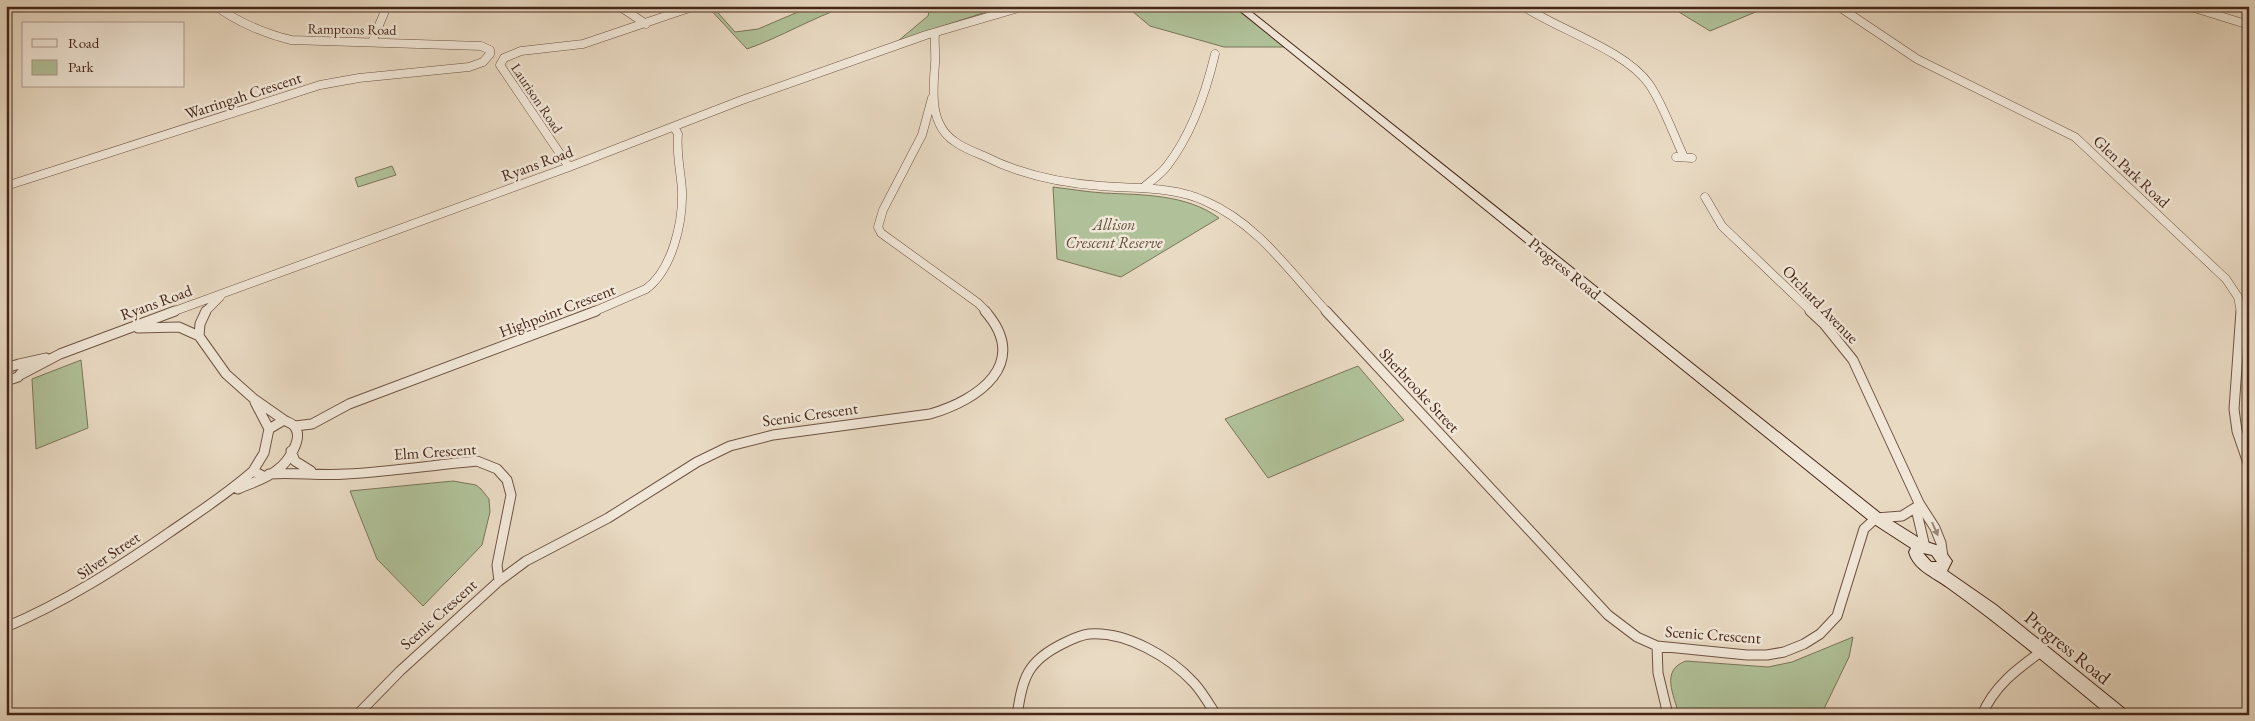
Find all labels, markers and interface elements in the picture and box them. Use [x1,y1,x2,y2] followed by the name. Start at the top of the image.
[307,19,398,39] street label: Ramptons Road
[22,22,185,88] legend
[68,33,100,52] text: Road
[68,57,95,76] text: Park
[507,60,567,137] street label: Laurison Road
[182,67,304,124] street label: Warringah Crescent
[2089,130,2175,213] street label: Glen Park Road
[498,140,577,186] street label: Ryans Road
[1066,214,1163,253] park label: Allison Crescent Reserve
[1524,233,1606,305] street label: Progress Road
[1778,261,1863,348] street label: Orchard Avenue
[117,279,196,325] street label: Ryans Road
[496,279,618,342] street label: Highpoint Crescent
[1375,343,1464,437] street label: Sherbrooke Street
[761,397,859,432] street label: Scenic Crescent
[393,438,477,465] street label: Elm Crescent
[1931,522,1939,536] one-way arrow
[73,527,144,584] street label: Silver Street
[396,574,481,654] street label: Scenic Crescent
[2019,605,2116,690] street label: Progress Road
[1664,621,1762,648] street label: Scenic Crescent

